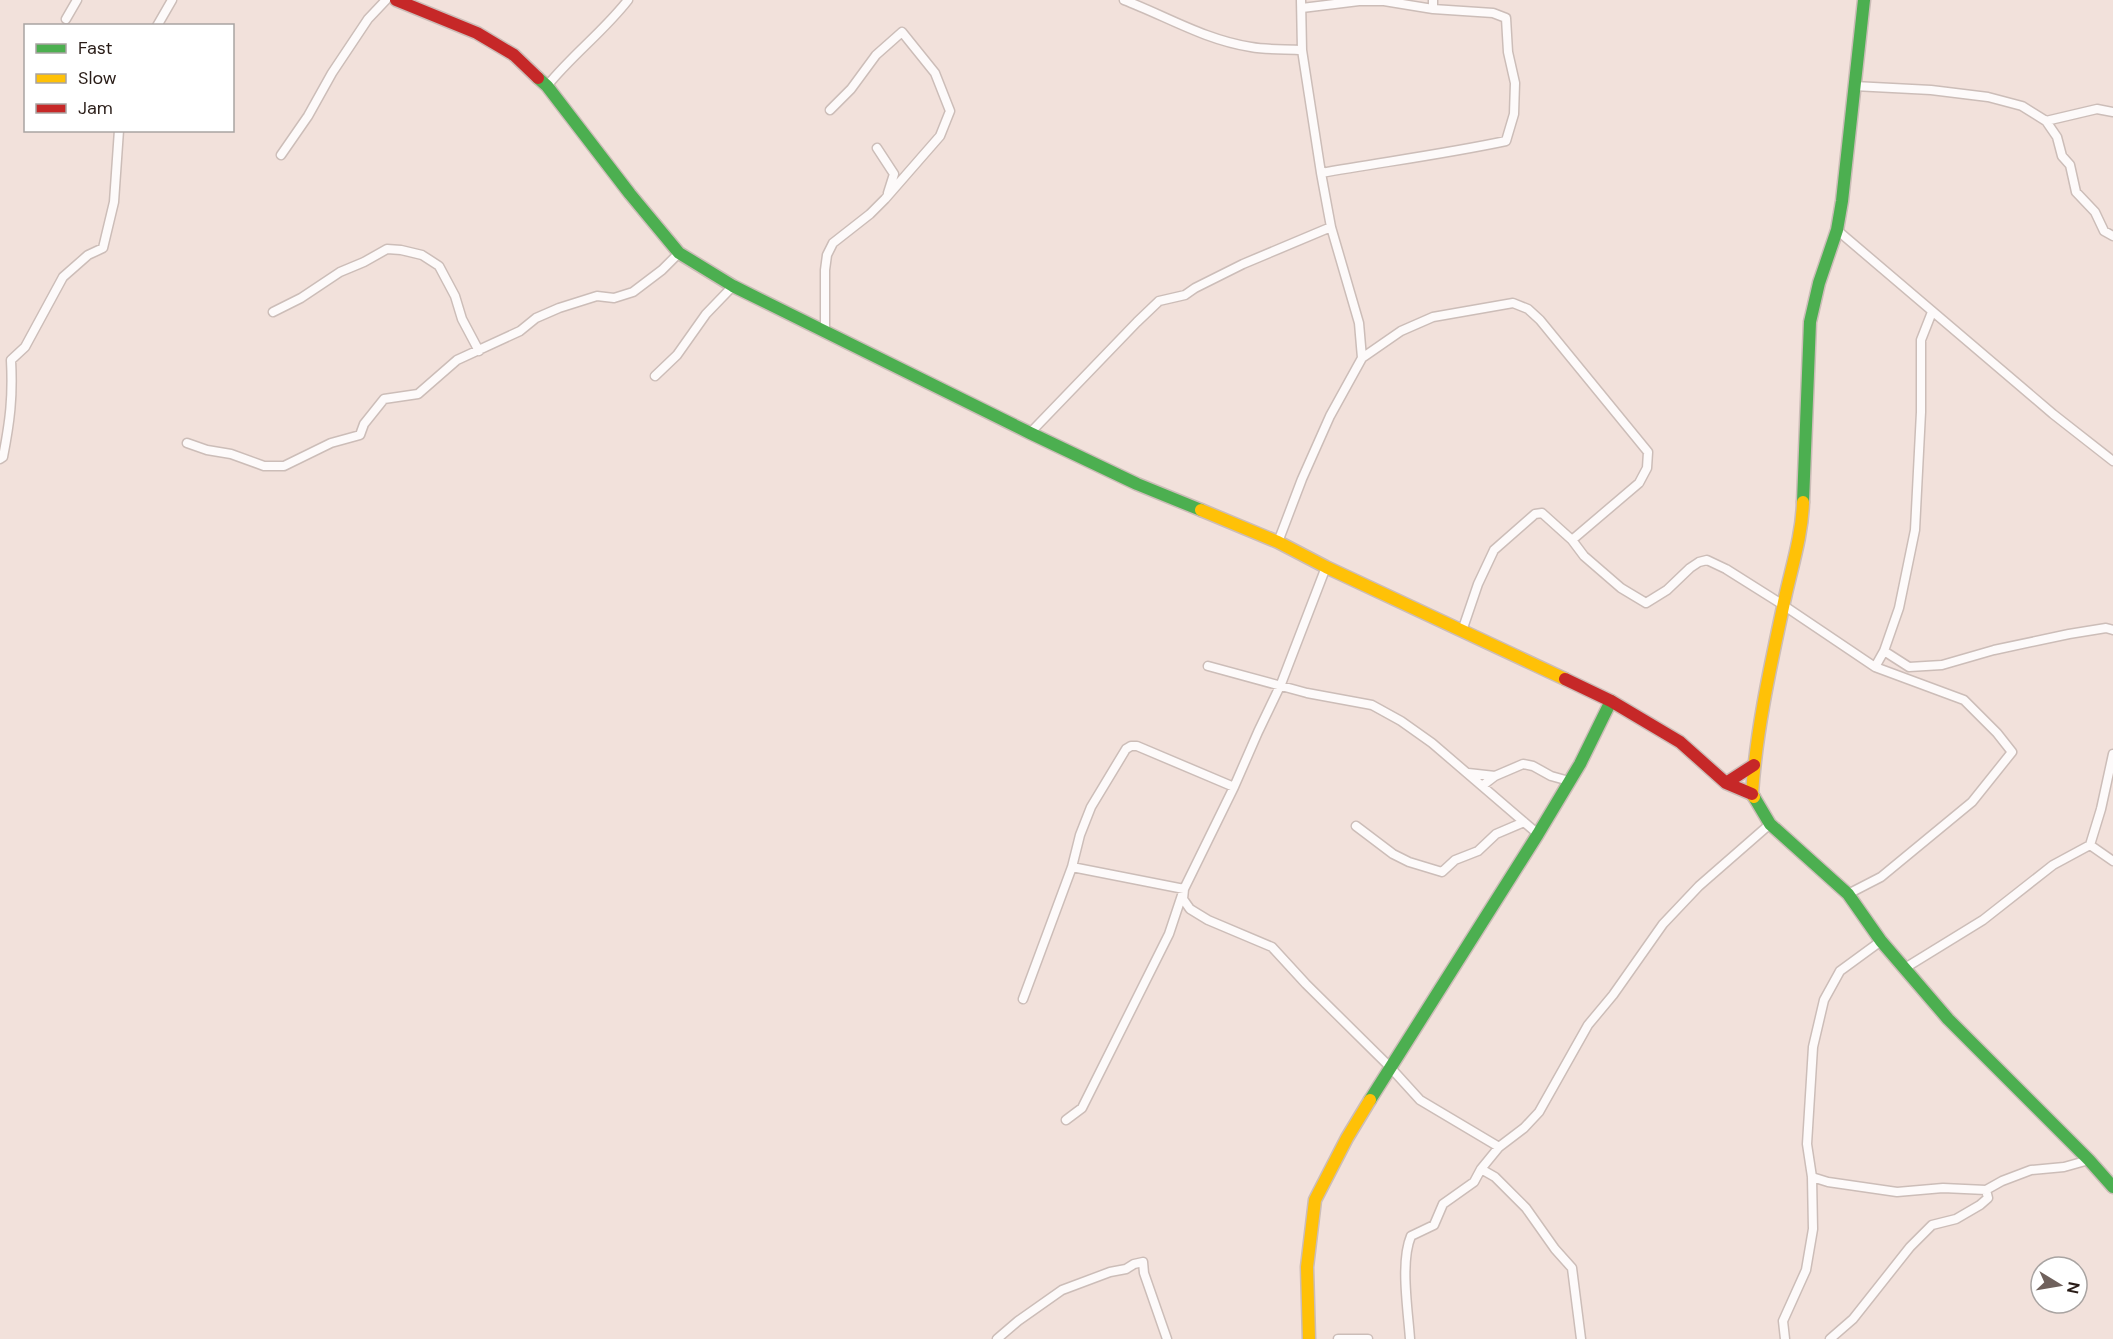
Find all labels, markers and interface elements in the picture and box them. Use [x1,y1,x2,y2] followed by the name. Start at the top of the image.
[24,24,234,132] legend
[78,36,113,60] text: Fast
[78,66,117,90] text: Slow
[78,96,113,120] text: Jam
[2029,1255,2089,1315] north arrow
[2062,1280,2085,1295] text: N

